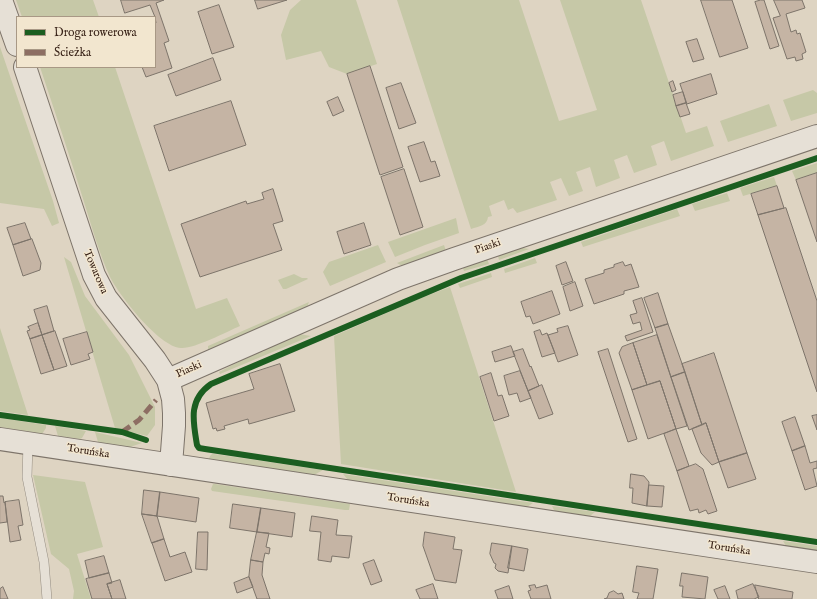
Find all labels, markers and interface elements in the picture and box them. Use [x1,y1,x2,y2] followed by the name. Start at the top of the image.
[16,16,156,68] legend
[54,25,137,40] text: Droga rowerowa
[54,45,91,60] text: Ścieżka
[473,236,503,258] street label: Piaski
[80,248,110,296] street label: Towarowa
[174,359,204,381] street label: Piaski
[66,442,110,462] street label: Toruńska
[386,491,430,511] street label: Toruńska
[707,539,751,559] street label: Toruńska

